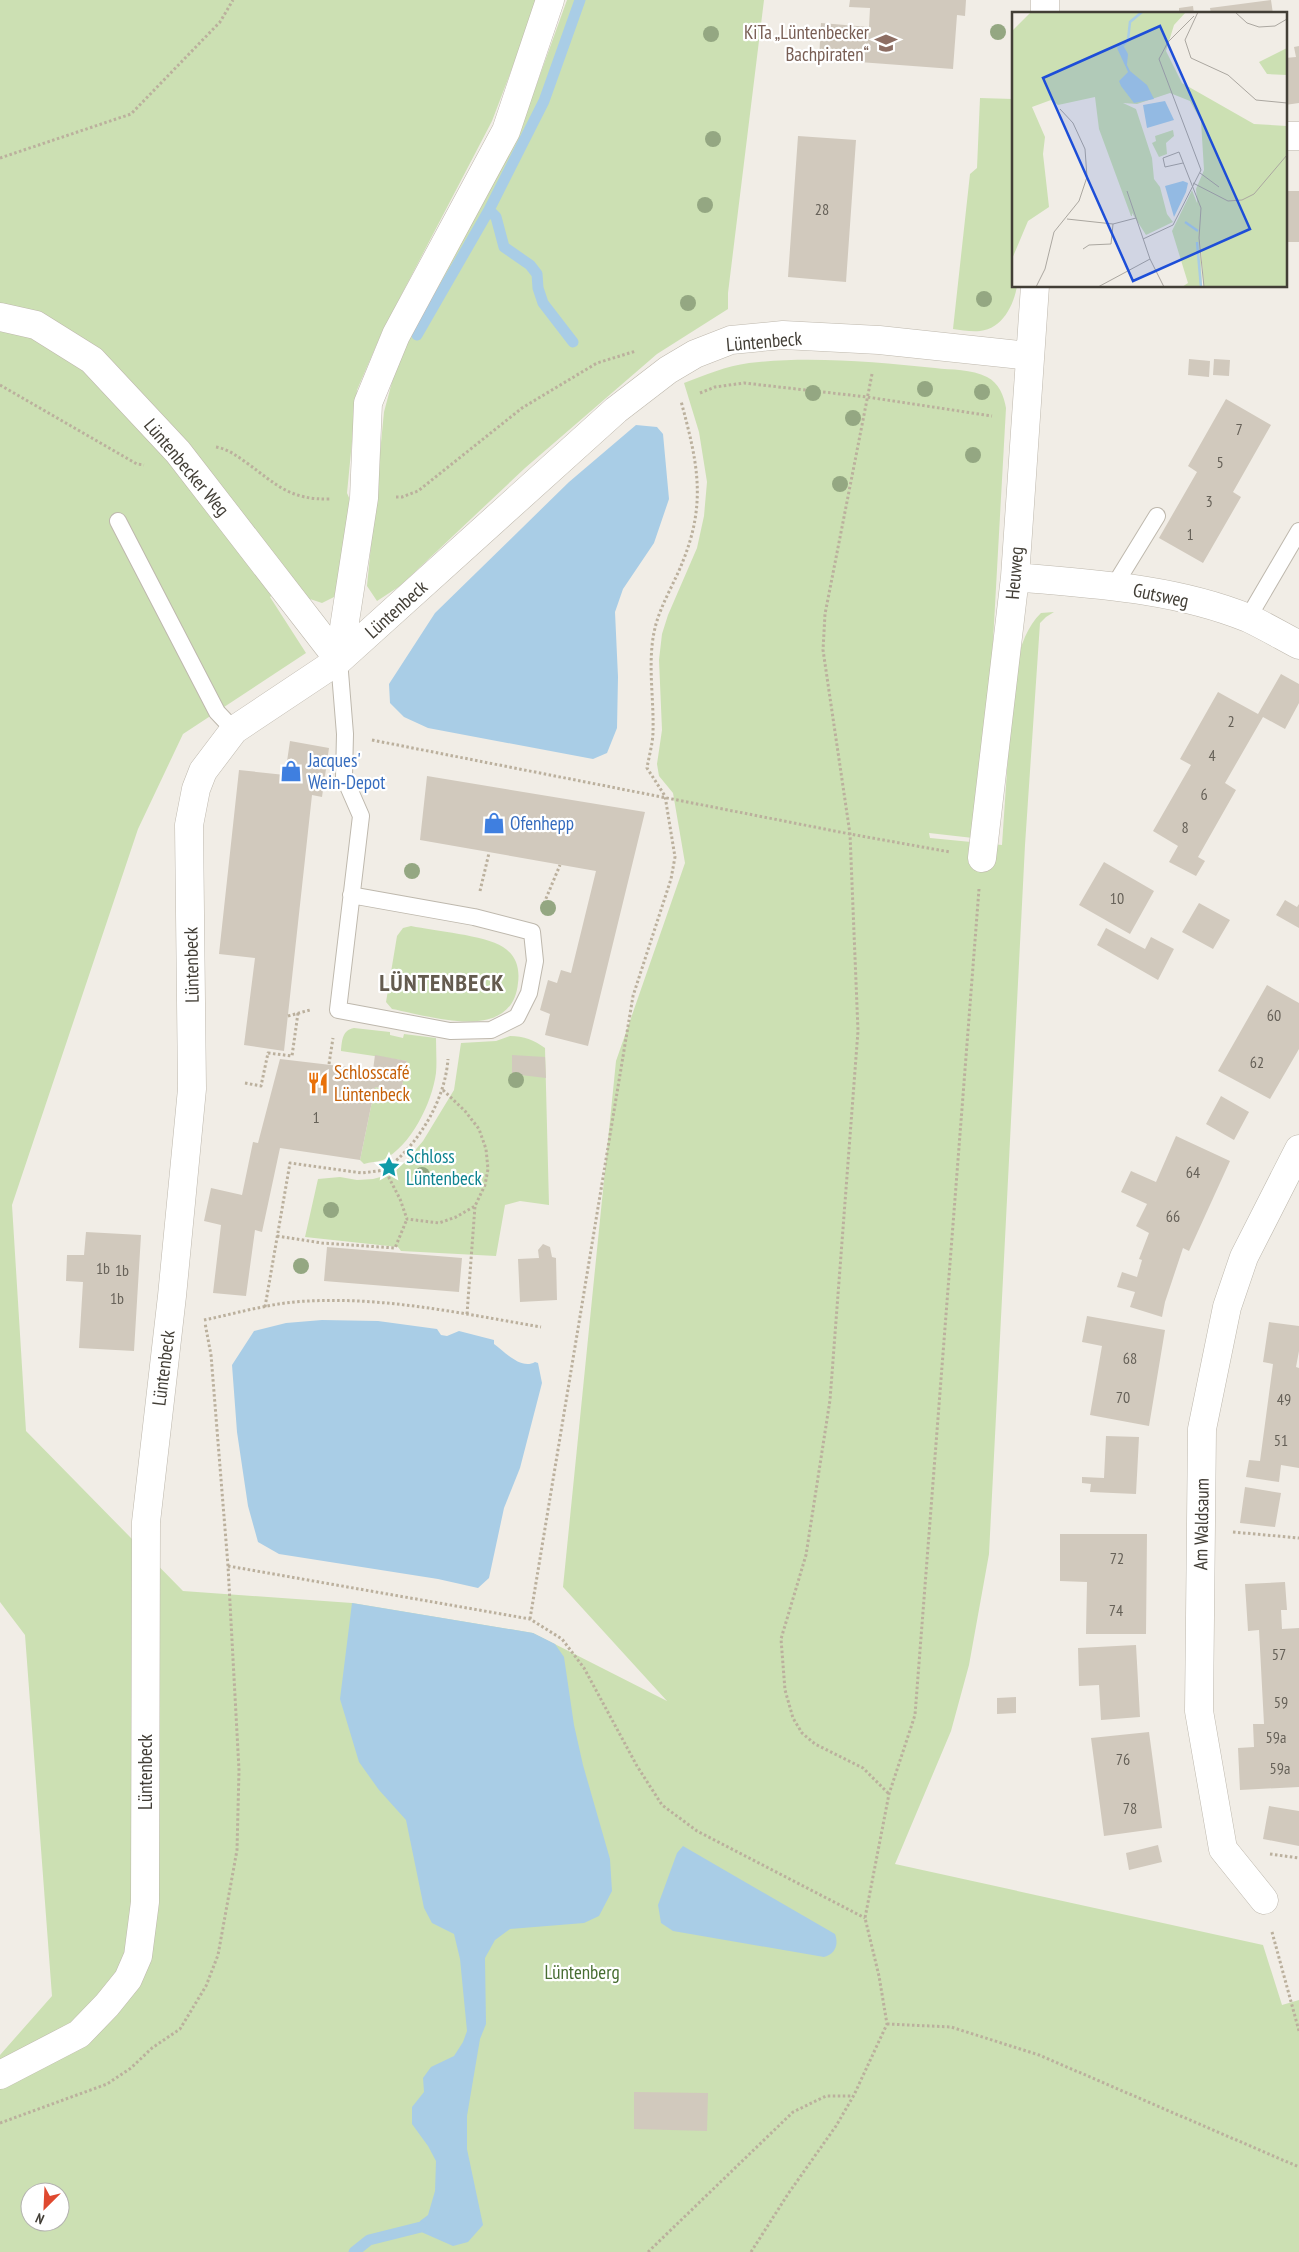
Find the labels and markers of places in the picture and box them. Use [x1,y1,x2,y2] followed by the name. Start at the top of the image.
[744,20,870,66] place label: KiTa „Lüntenbecker Bachpiraten“
[873,30,899,56] school or university icon: KiTa „Lüntenbecker Bachpiraten“
[307,748,386,794] place label: Jacques' Wein-Depot
[278,758,304,784] shop icon: Jacques' Wein-Depot
[481,810,507,836] shop icon: Ofenhepp
[510,811,574,835] place label: Ofenhepp
[334,1060,410,1106] place label: Schlosscafé Lüntenbeck
[305,1070,331,1096] restaurant icon: Schlosscafé Lüntenbeck
[406,1144,482,1190] place label: Schloss Lüntenbeck
[376,1154,402,1180] place icon: Schloss Lüntenbeck

